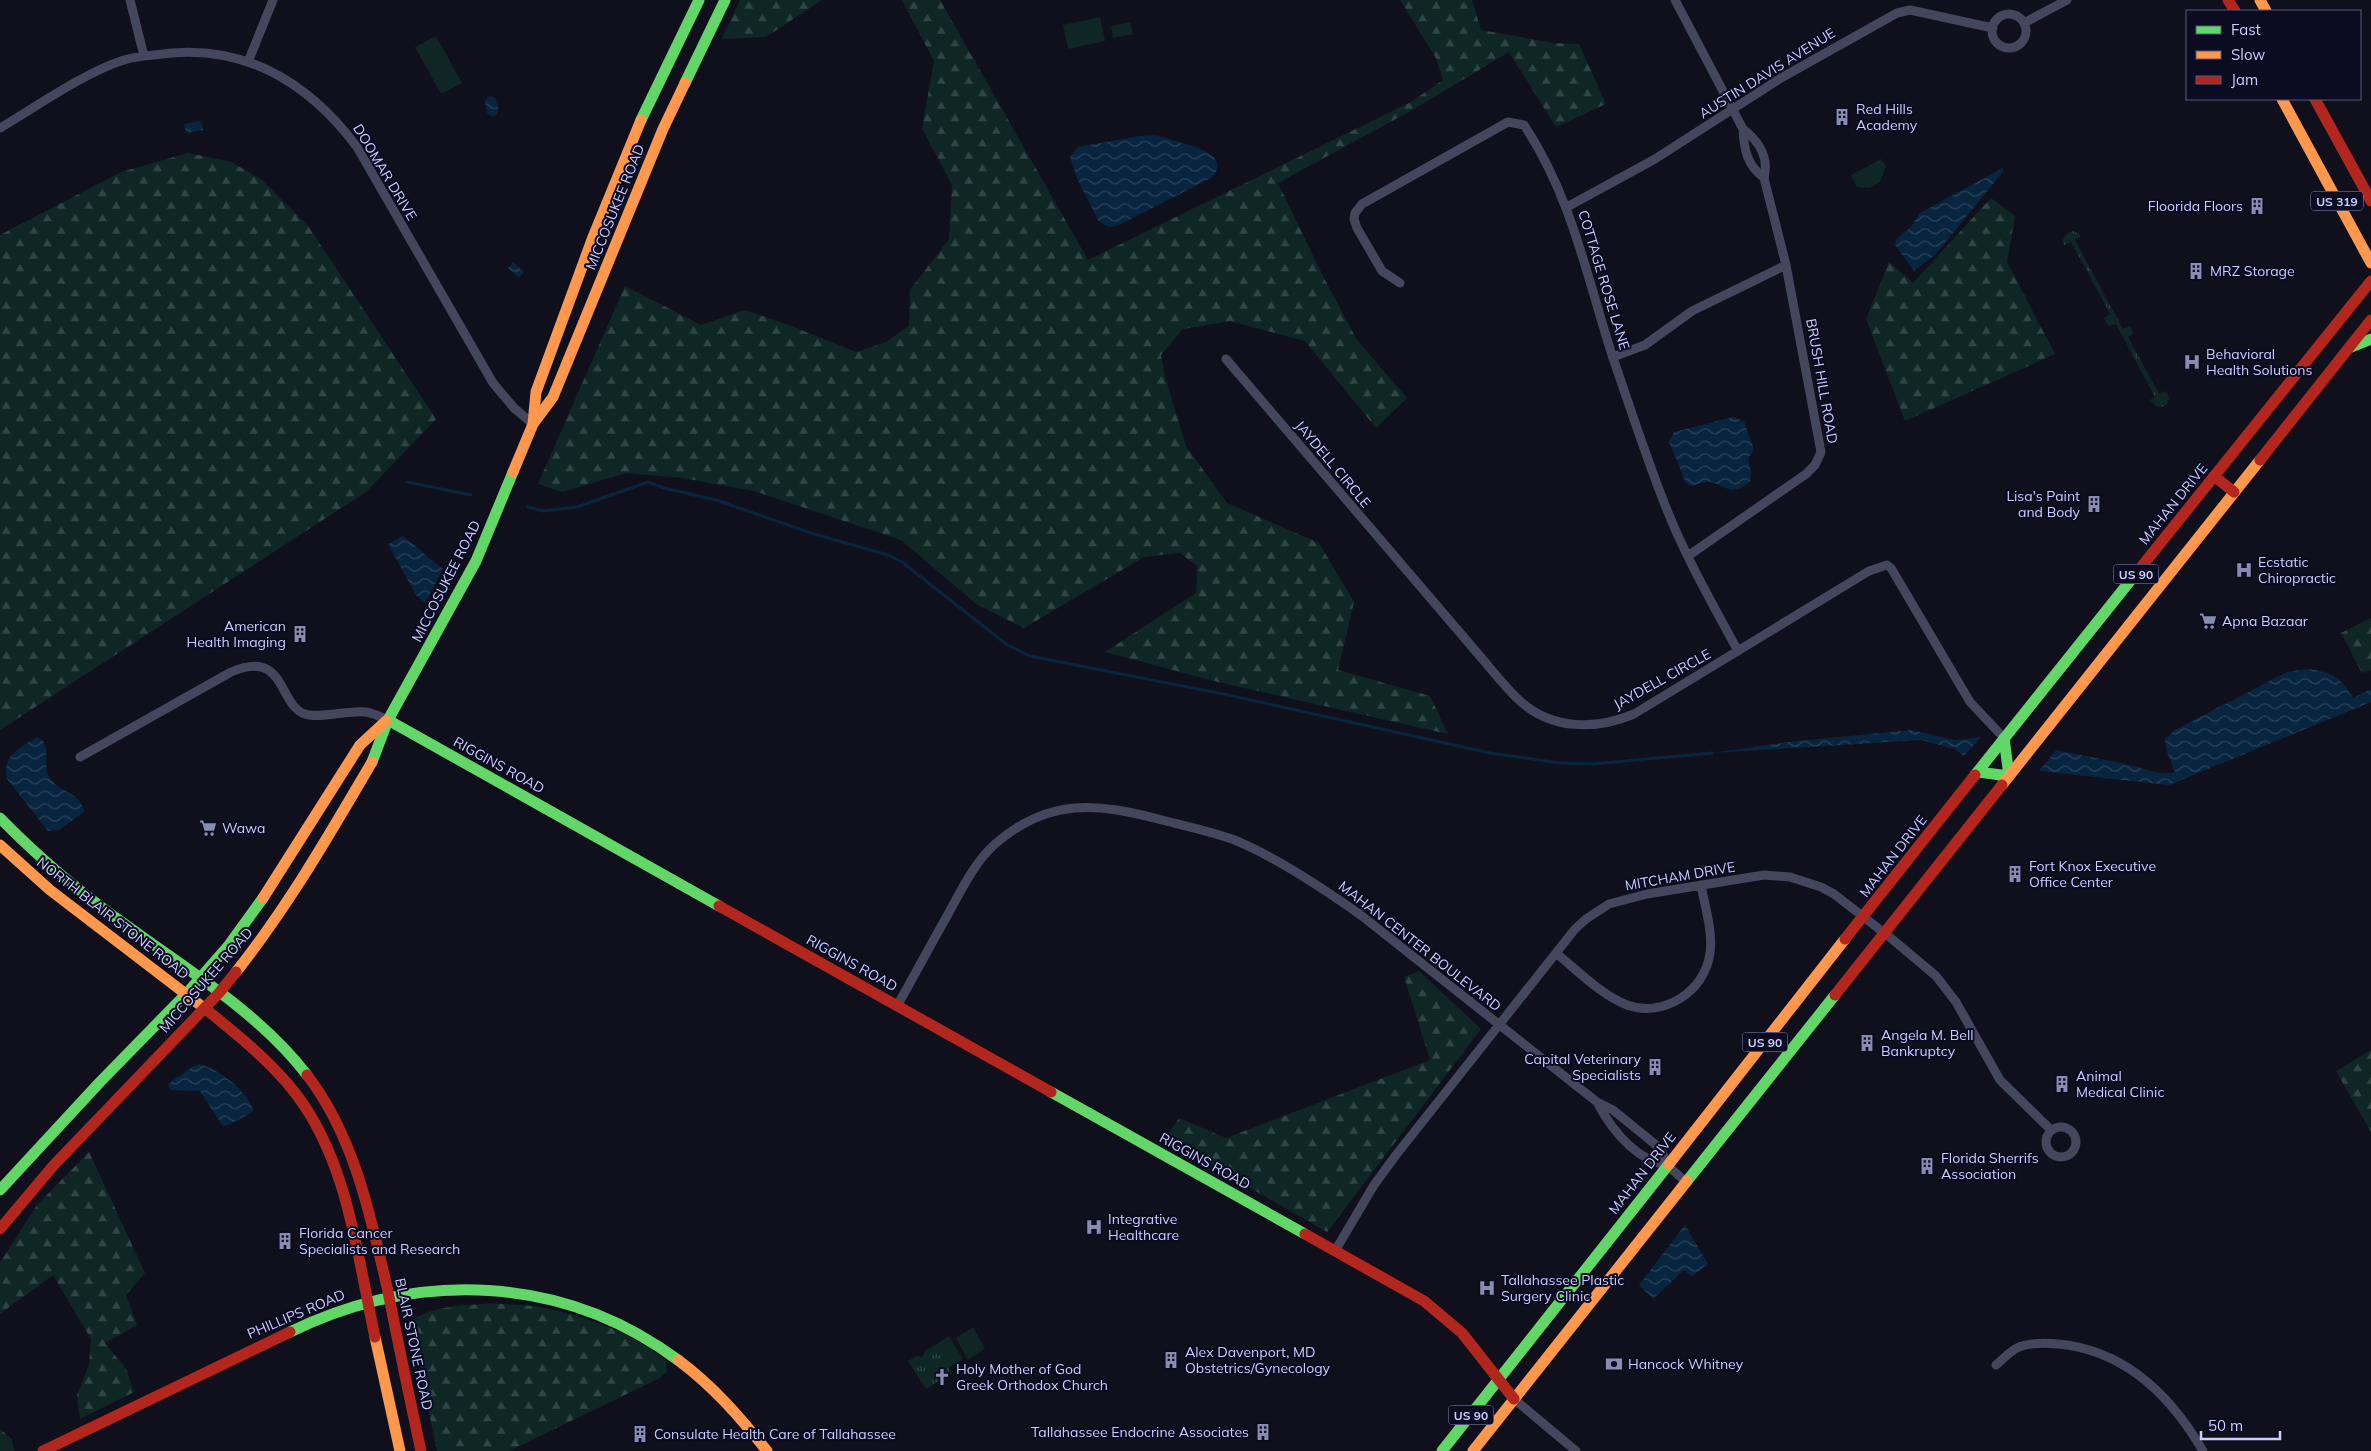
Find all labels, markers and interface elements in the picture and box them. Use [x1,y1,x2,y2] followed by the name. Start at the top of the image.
[2186,10,2361,100] legend
[2231,20,2261,39] text: Fast
[1696,24,1838,122] street label: AUSTIN DAVIS AVENUE
[2231,45,2265,64] text: Slow
[2231,70,2258,89] text: Jam
[1856,100,1918,134] place label: Red Hills Academy
[1832,107,1852,127] building icon: Red Hills Academy
[349,120,421,224] street label: DOOMAR DRIVE
[582,142,648,272] street label: MICCOSUKEE ROAD
[2311,192,2363,210] road number: US 319
[2247,196,2267,216] building icon: Floorida Floors
[2148,197,2243,215] place label: Floorida Floors
[1574,208,1634,352] street label: COTTAGE ROSE LANE
[2186,261,2206,281] building icon: MRZ Storage
[2210,262,2295,280] place label: MRZ Storage
[1802,317,1842,445] street label: BRUSH HILL ROAD
[2206,345,2312,379] place label: Behavioral Health Solutions
[2182,352,2202,372] hospital icon: Behavioral Health Solutions
[1291,417,1375,511] street label: JAYDELL CIRCLE
[2135,460,2211,548] street label: MAHAN DRIVE
[2006,487,2081,521] place label: Lisa's Paint and Body
[2084,494,2104,514] building icon: Lisa's Paint and Body
[408,517,484,645] street label: MICCOSUKEE ROAD
[2258,553,2336,587] place label: Ecstatic Chiropractic
[2234,560,2254,580] hospital icon: Ecstatic Chiropractic
[2114,564,2158,584] road number: US 90
[2198,611,2218,631] supermarket icon: Apna Bazaar
[2222,612,2309,630] place label: Apna Bazaar
[186,617,286,651] place label: American Health Imaging
[290,624,310,644] building icon: American Health Imaging
[1610,645,1714,713] street label: JAYDELL CIRCLE
[450,733,548,797] street label: RIGGINS ROAD
[1855,811,1931,901] street label: MAHAN DRIVE
[198,818,218,838] supermarket icon: Wawa
[222,819,266,837] place label: Wawa
[33,853,193,983] street label: NORTH BLAIR STONE ROAD
[1624,857,1736,895] street label: MITCHAM DRIVE
[2029,857,2156,891] place label: Fort Knox Executive Office Center
[2005,864,2025,884] building icon: Fort Knox Executive Office Center
[1335,877,1505,1015] street label: MAHAN CENTER BOULEVARD
[155,924,257,1036] street label: MICCOSUKEE ROAD
[803,931,901,995] street label: RIGGINS ROAD
[1881,1026,1974,1060] place label: Angela M. Bell Bankruptcy
[1742,1032,1788,1052] road number: US 90
[1857,1033,1877,1053] building icon: Angela M. Bell Bankruptcy
[1524,1050,1642,1084] place label: Capital Veterinary Specialists
[1645,1057,1665,1077] building icon: Capital Veterinary Specialists
[2076,1067,2164,1101] place label: Animal Medical Clinic
[2052,1074,2072,1094] building icon: Animal Medical Clinic
[1604,1128,1680,1218] street label: MAHAN DRIVE
[1156,1129,1254,1193] street label: RIGGINS ROAD
[1941,1149,2039,1183] place label: Florida Sherrifs Association
[1917,1156,1937,1176] building icon: Florida Sherrifs Association
[1108,1210,1179,1244] place label: Integrative Healthcare
[1084,1217,1104,1237] hospital icon: Integrative Healthcare
[299,1224,460,1258] place label: Florida Cancer Specialists and Research
[275,1231,295,1251] building icon: Florida Cancer Specialists and Research
[1501,1271,1624,1305] place label: Tallahassee Plastic Surgery Clinic
[391,1276,437,1412] street label: BLAIR STONE ROAD
[1477,1278,1497,1298] hospital icon: Tallahassee Plastic Surgery Clinic
[244,1285,348,1343] street label: PHILLIPS ROAD
[1185,1343,1331,1377] place label: Alex Davenport, MD Obstetrics/Gynecology
[1161,1350,1181,1370] building icon: Alex Davenport, MD Obstetrics/Gynecology
[1604,1354,1624,1374] bank icon: Hancock Whitney
[1628,1355,1744,1373] place label: Hancock Whitney
[956,1360,1108,1394] place label: Holy Mother of God Greek Orthodox Church
[932,1367,952,1387] church icon: Holy Mother of God Greek Orthodox Church
[1448,1406,1494,1424] road number: US 90
[2201,1408,2280,1440] scale bar
[2208,1416,2243,1435] text: 50 m
[1253,1422,1273,1442] building icon: Tallahassee Endocrine Associates
[1031,1423,1249,1441] place label: Tallahassee Endocrine Associates
[630,1424,650,1444] building icon: Consulate Health Care of Tallahassee
[654,1425,896,1443] place label: Consulate Health Care of Tallahassee

